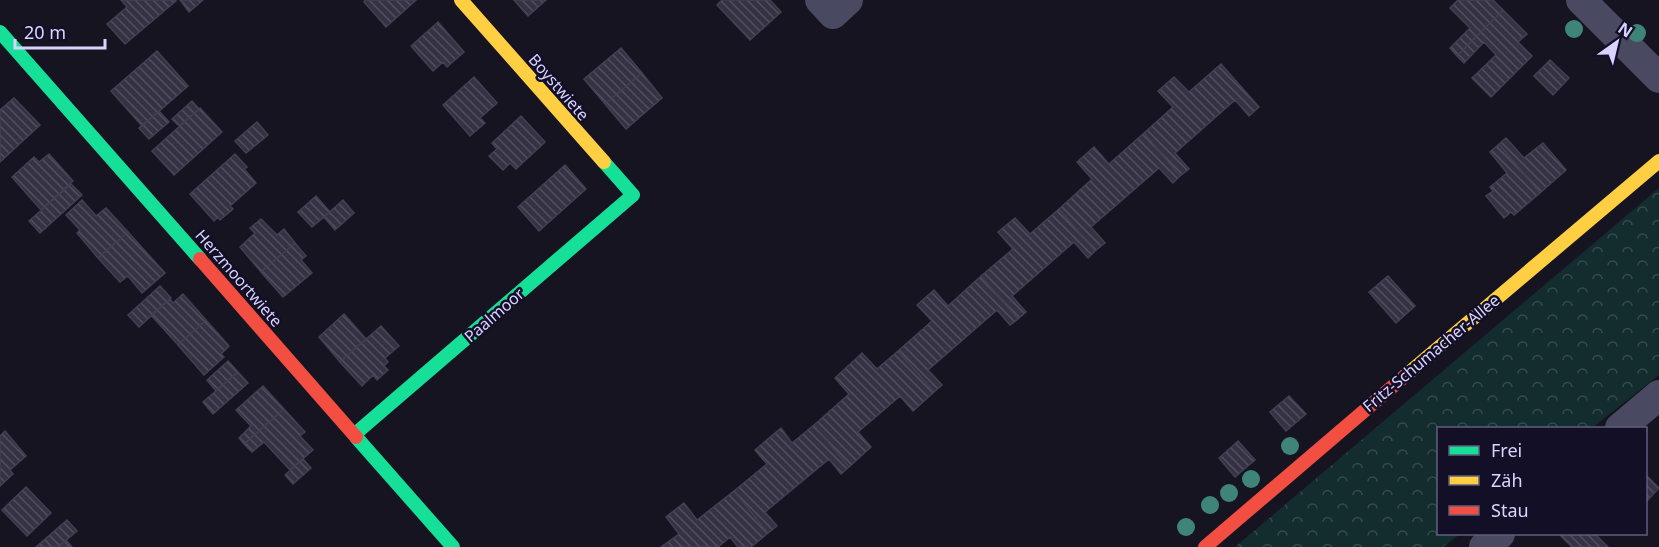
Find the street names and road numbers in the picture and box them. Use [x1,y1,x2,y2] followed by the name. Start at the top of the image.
[524,49,594,125] street label: Boystwiete
[191,225,287,331] street label: Herzmoortwiete
[459,283,529,347] street label: Paalmoor
[1358,289,1504,417] street label: Fritz-Schumacher-Allee

